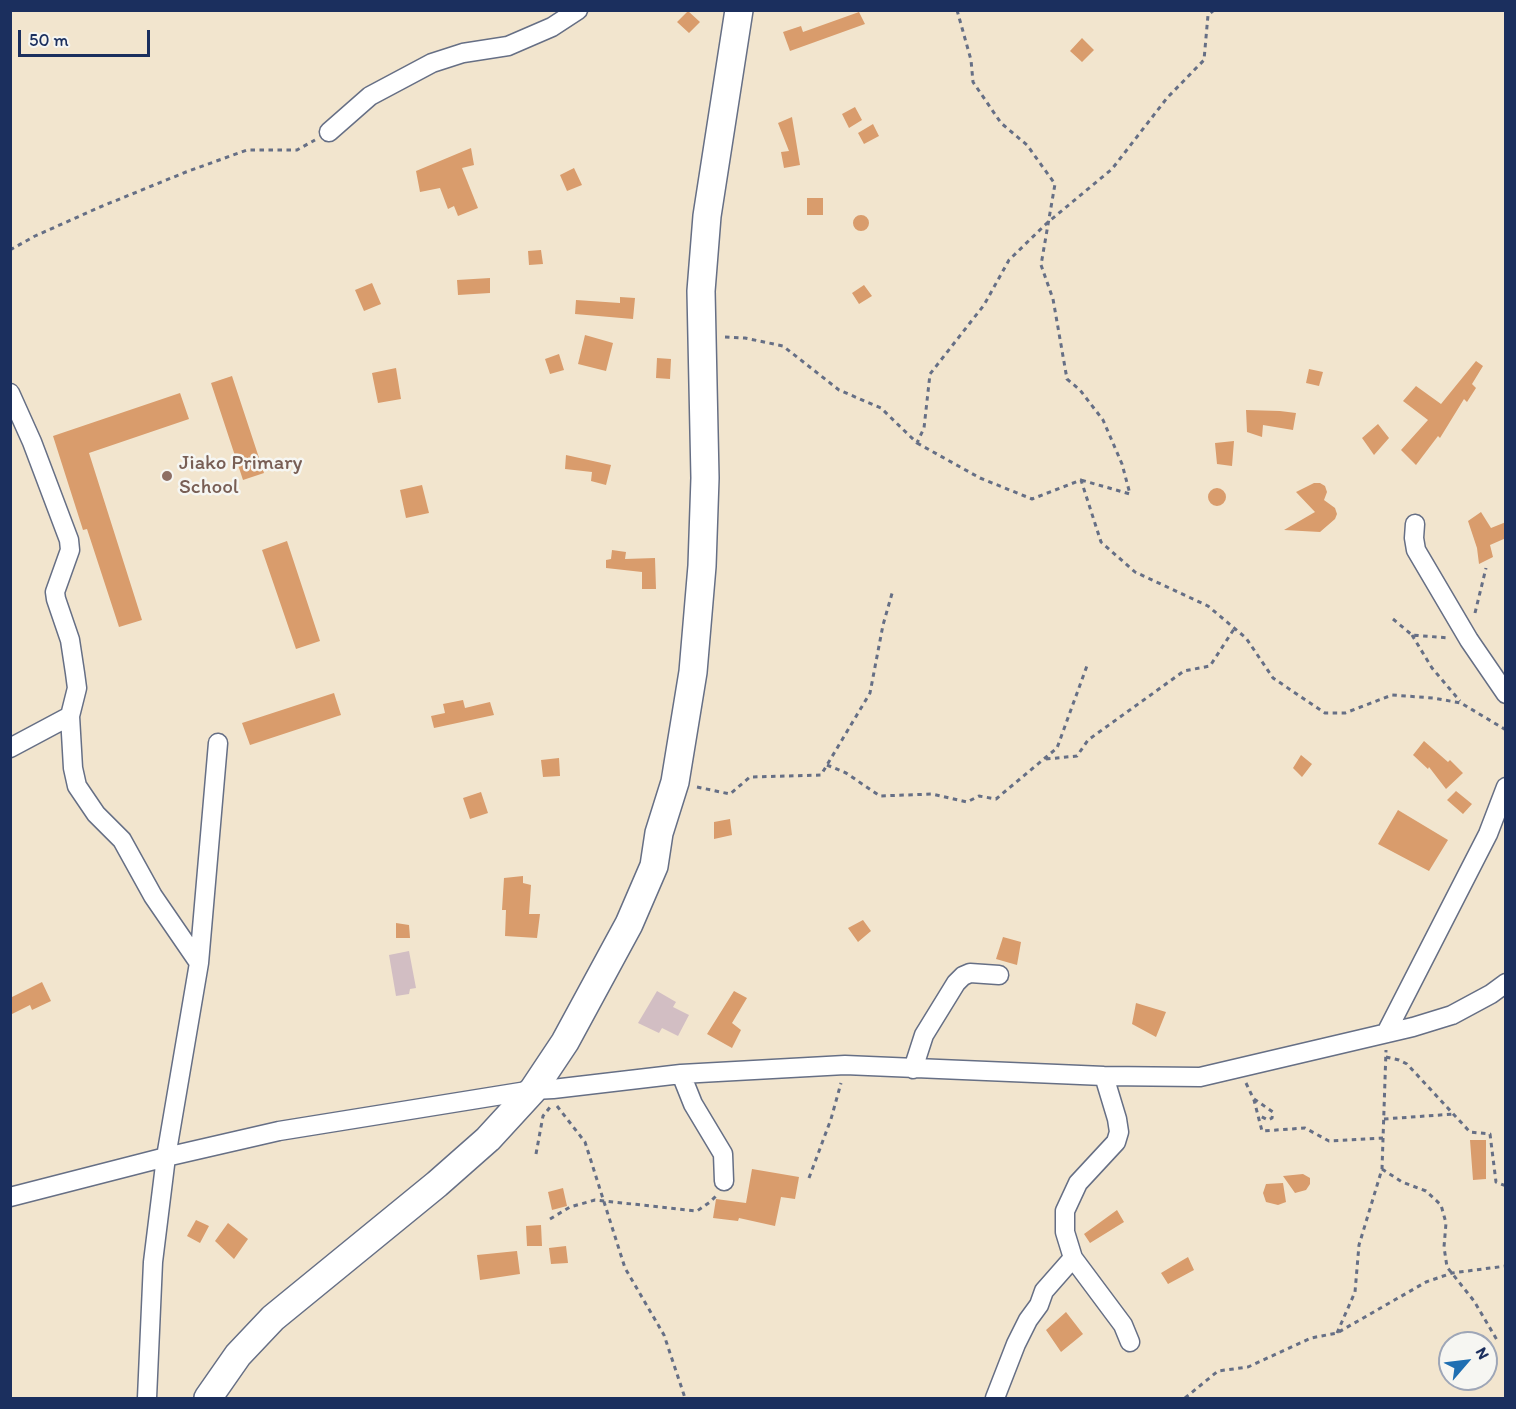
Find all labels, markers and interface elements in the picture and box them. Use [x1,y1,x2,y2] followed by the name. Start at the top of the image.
[21,18,153,56] scale bar
[29,29,69,51] text: 50 m
[179,451,302,501] place label: Jiako Primary School
[160,469,174,483] marker: Jiako Primary School
[1438,1331,1498,1391] north arrow
[1472,1344,1493,1362] text: N

